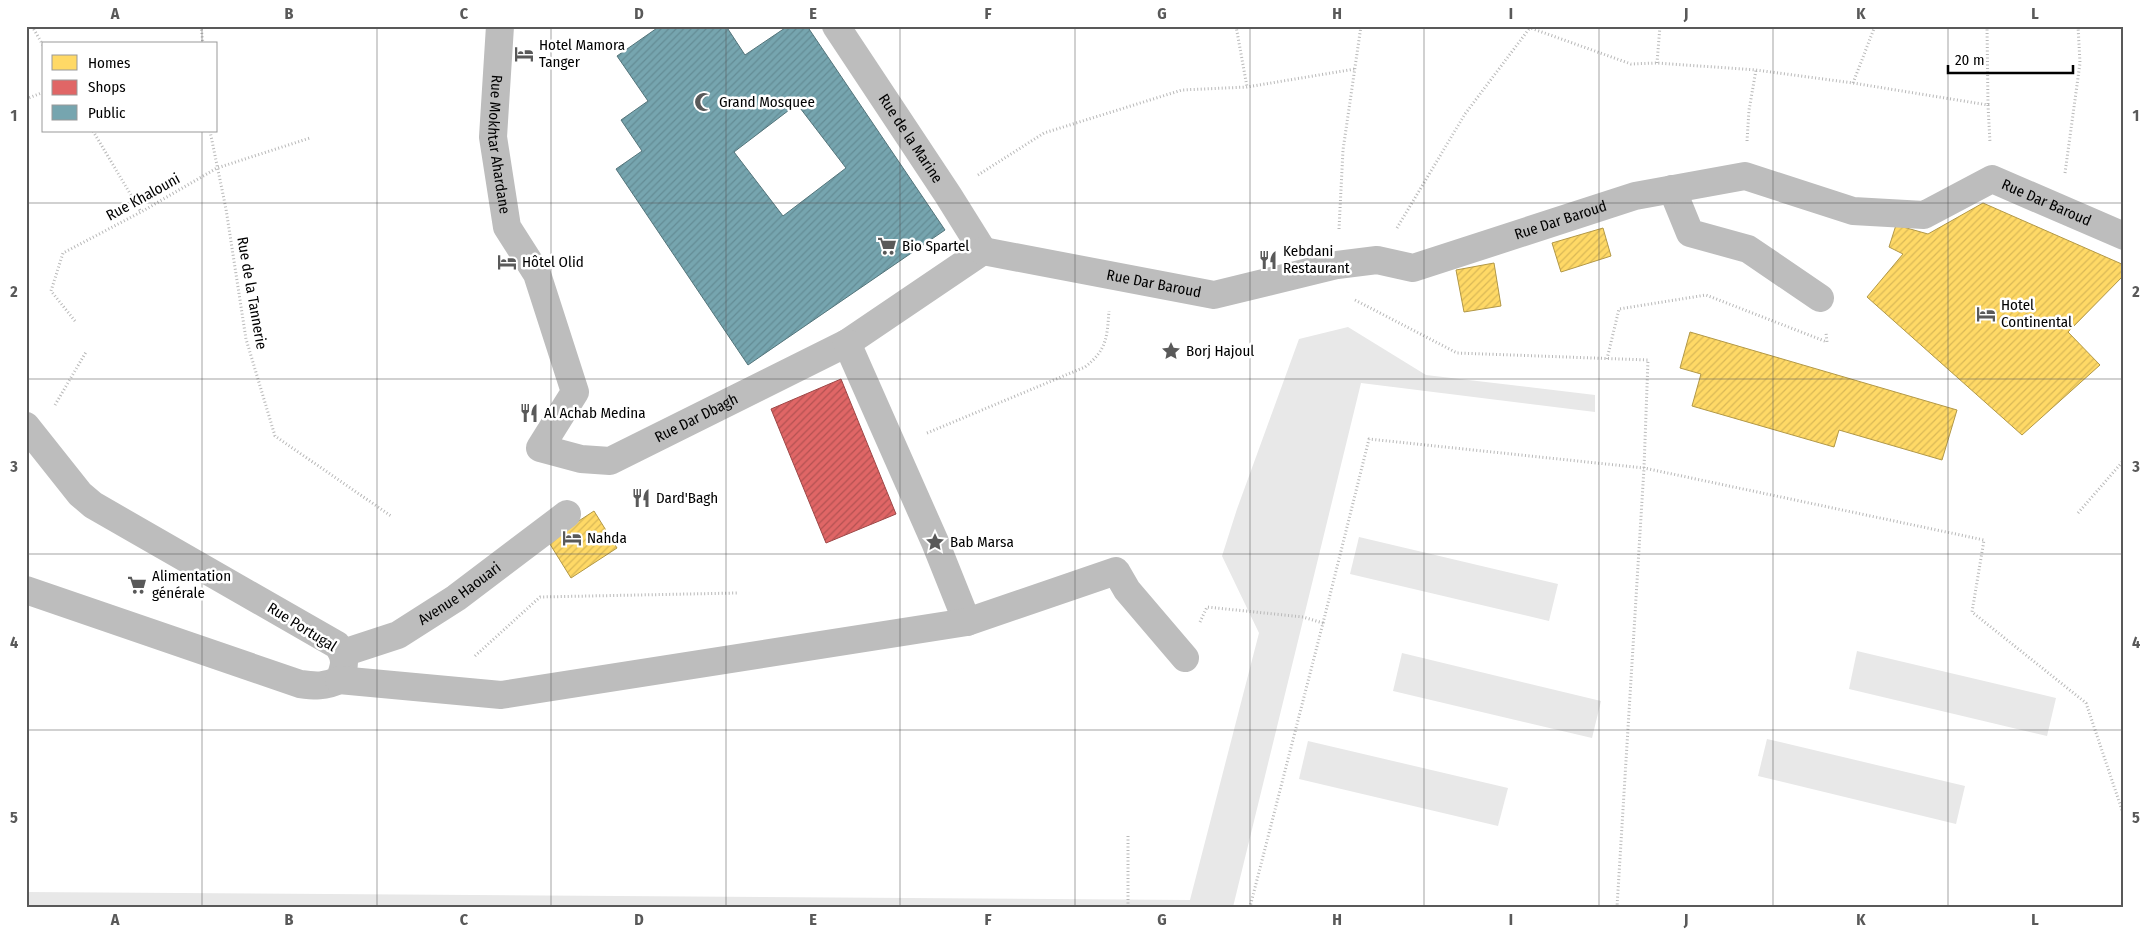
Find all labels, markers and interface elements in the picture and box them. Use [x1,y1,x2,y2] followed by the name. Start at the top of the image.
[110,4,120,23] text: A
[285,4,294,23] text: B
[460,4,469,23] text: C
[634,4,644,23] text: D
[809,4,817,23] text: E
[984,4,992,23] text: F
[1157,4,1167,23] text: G
[1332,4,1342,23] text: H
[1509,4,1513,23] text: I
[1683,4,1688,23] text: J
[1856,4,1866,23] text: K
[2031,4,2039,23] text: L
[539,36,625,71] place label: Hotel Mamora Tanger
[42,42,218,132] legend
[1948,42,2072,74] scale bar
[513,43,535,65] hotel icon: Hotel Mamora Tanger
[1955,51,1985,69] text: 20 m
[88,54,130,72] text: Homes
[484,74,514,215] street label: Rue Mokhtar Ahardane
[88,78,126,96] text: Shops
[693,91,715,113] mosque icon: Grand Mosquee
[875,91,947,187] street label: Rue de la Marine
[719,93,815,111] place label: Grand Mosquee
[88,104,126,122] text: Public
[11,106,17,125] text: 1
[2133,106,2139,125] text: 1
[103,169,183,225] street label: Rue Khalouni
[1999,175,2094,230] street label: Rue Dar Baroud
[1512,197,1609,244] street label: Rue Dar Baroud
[233,235,271,351] street label: Rue de la Tannerie
[876,235,898,257] supermarket icon: Bio Spartel
[902,237,969,255] place label: Bio Spartel
[1283,242,1350,277] place label: Kebdani Restaurant
[1257,249,1279,271] restaurant icon: Kebdani Restaurant
[496,251,518,273] hotel icon: Hôtel Olid
[522,253,584,271] place label: Hôtel Olid
[1105,266,1203,301] street label: Rue Dar Baroud
[9,282,18,301] text: 2
[2131,282,2140,301] text: 2
[2001,296,2072,331] place label: Hotel Continental
[1975,303,1997,325] hotel icon: Hotel Continental
[1160,340,1182,362] place icon: Borj Hajoul
[1186,342,1254,360] place label: Borj Hajoul
[652,390,741,446] street label: Rue Dar Dbagh
[518,402,540,424] restaurant icon: Al Achab Medina
[544,404,646,422] place label: Al Achab Medina
[9,457,18,476] text: 3
[2131,457,2140,476] text: 3
[630,487,652,509] restaurant icon: Dard'Bagh
[656,489,718,507] place label: Dard'Bagh
[561,527,583,549] hotel icon: Nahda
[587,529,627,547] place label: Nahda
[924,531,946,553] place icon: Bab Marsa
[950,533,1014,551] place label: Bab Marsa
[415,558,504,629] street label: Avenue Haouari
[152,567,231,602] place label: Alimentation générale
[126,574,148,596] supermarket icon: Alimentation générale
[264,599,340,655] street label: Rue Portugal
[10,633,18,652] text: 4
[2132,633,2140,652] text: 4
[10,808,18,827] text: 5
[2132,808,2140,827] text: 5
[110,910,120,929] text: A
[285,910,294,929] text: B
[460,910,469,929] text: C
[634,910,644,929] text: D
[809,910,817,929] text: E
[984,910,992,929] text: F
[1157,910,1167,929] text: G
[1332,910,1342,929] text: H
[1509,910,1513,929] text: I
[1683,910,1688,929] text: J
[1856,910,1866,929] text: K
[2031,910,2039,929] text: L

